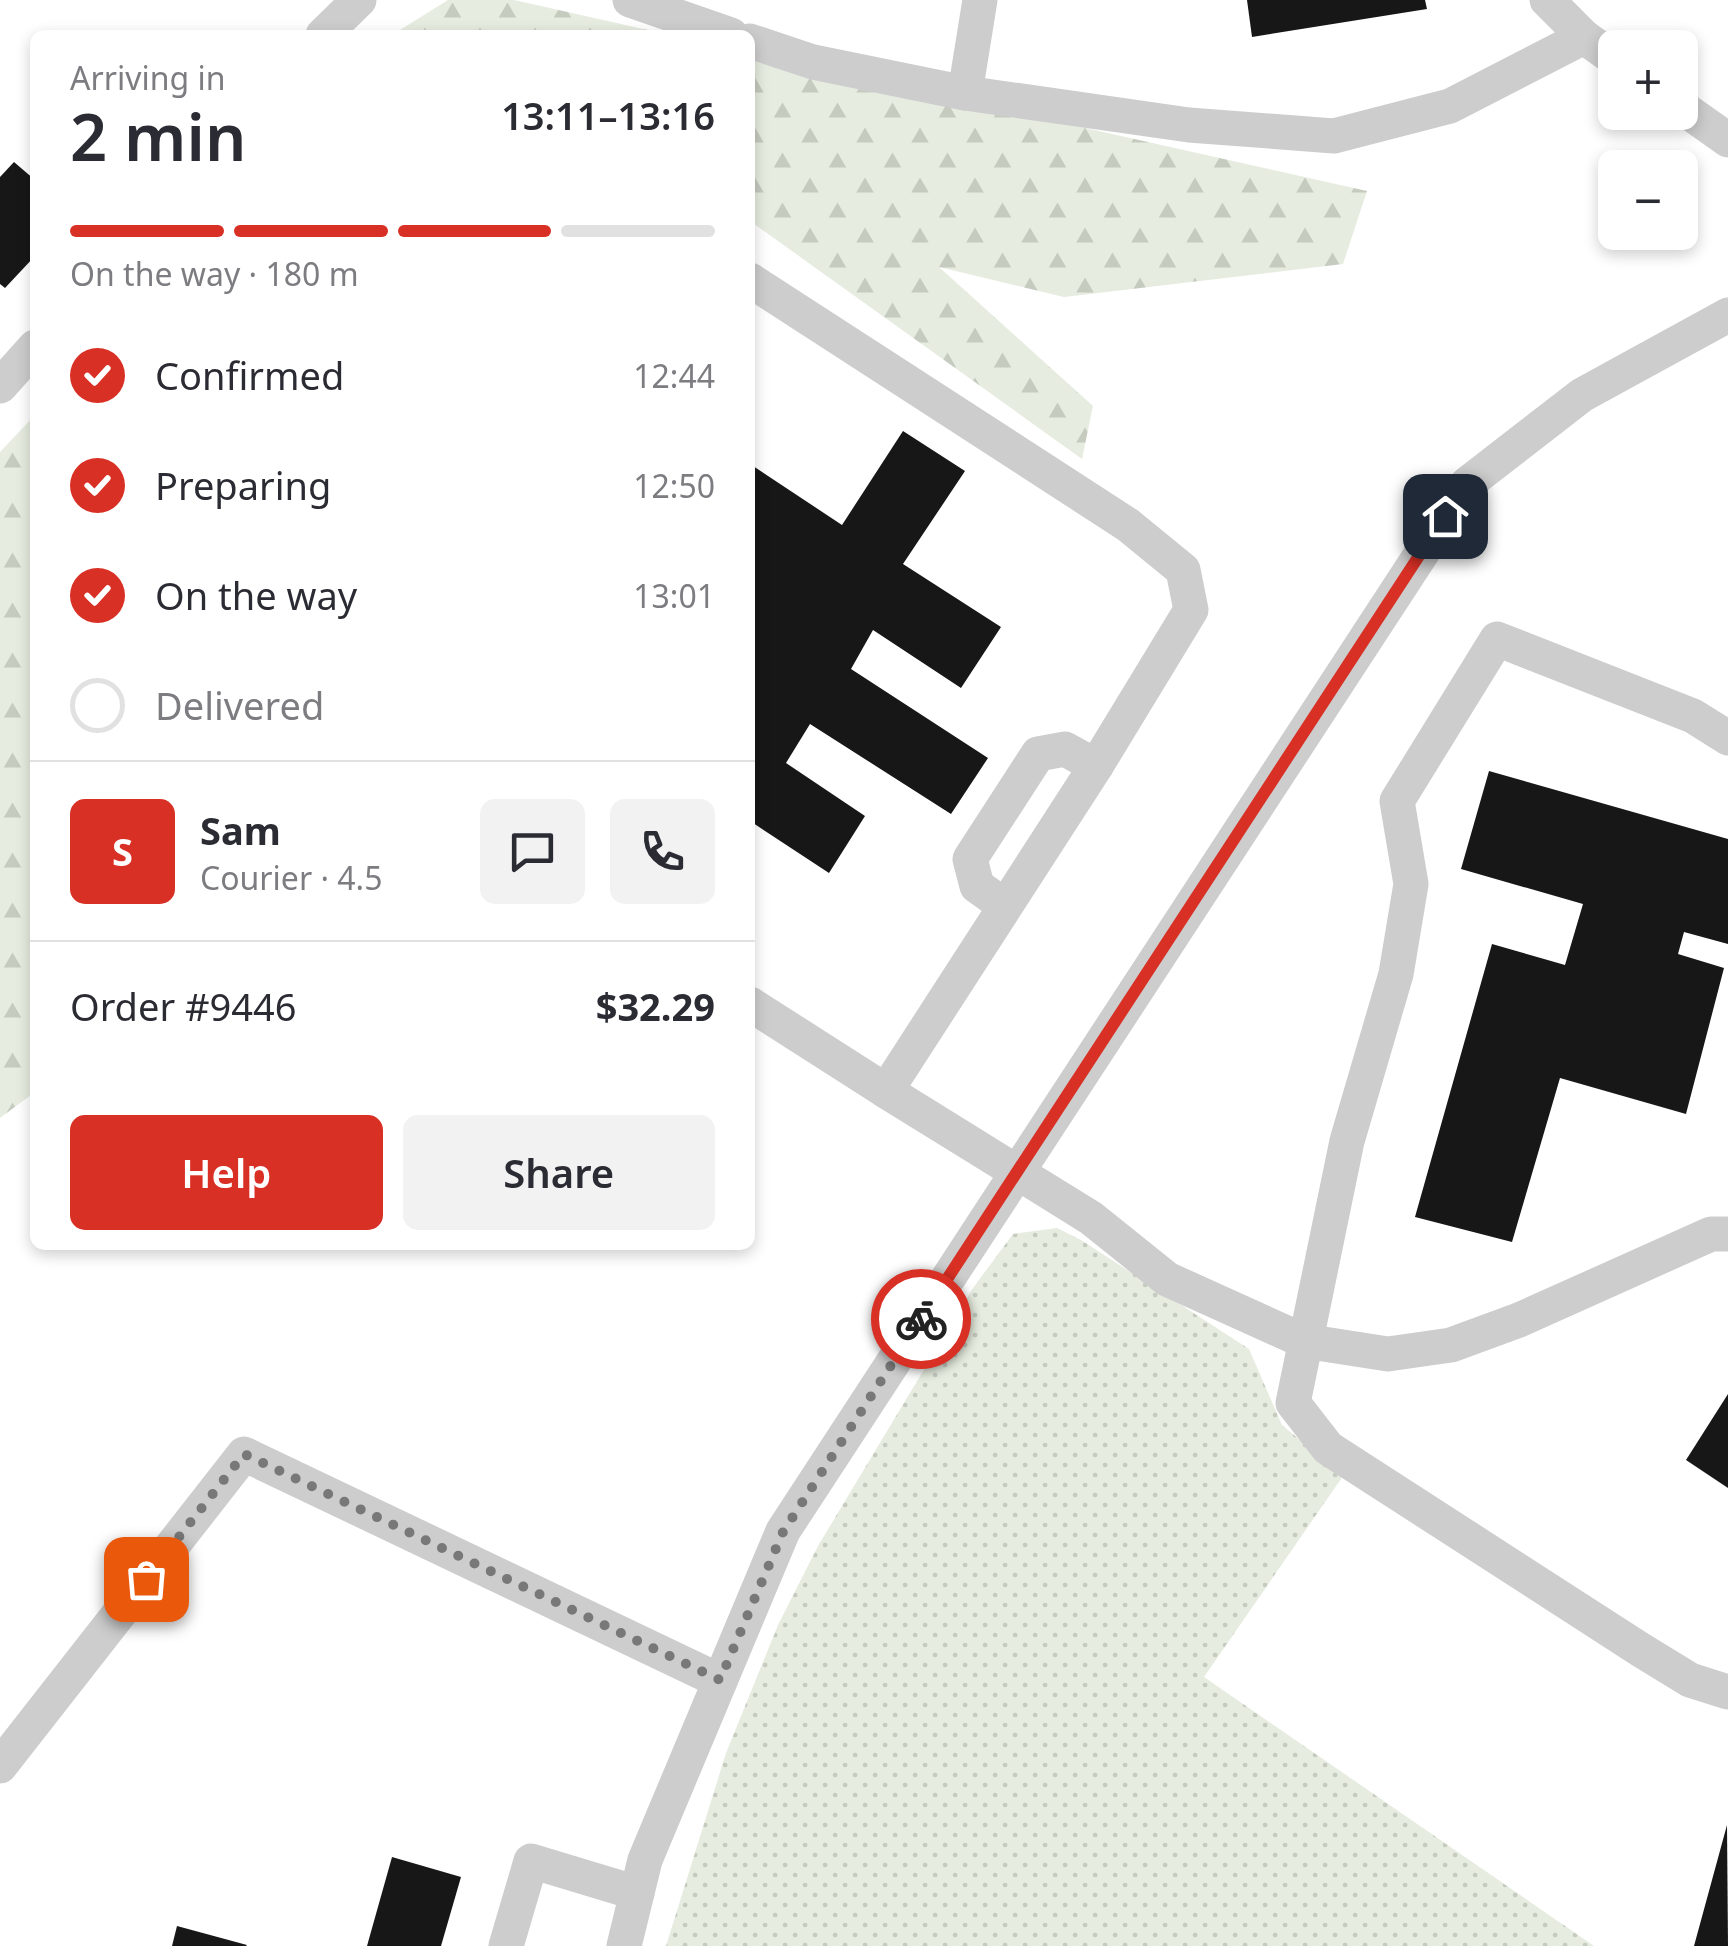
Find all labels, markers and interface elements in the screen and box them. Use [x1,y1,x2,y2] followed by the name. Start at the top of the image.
[1598,30,1698,250] map controls
[1598,30,1698,130] button: +
[70,56,225,99] text: Arriving in
[501,89,715,141] text: 13:11–13:16
[70,92,246,180] text: 2 min
[1598,150,1698,250] button: −
[70,252,359,295] text: On the way · 180 m
[70,348,125,403] icon: check
[155,349,344,401] text: Confirmed
[633,354,715,397] text: 12:44
[70,458,125,513] icon: check
[155,459,331,511] text: Preparing
[633,464,715,507] text: 12:50
[1403,474,1488,559] pin
[1418,489,1473,544] icon: home
[70,568,125,623] icon: check
[155,569,357,621] text: On the way
[633,574,715,617] text: 13:01
[155,679,324,731] text: Delivered
[480,799,585,904] button: chat
[610,799,715,904] button: phone
[200,804,281,856] text: Sam
[112,825,133,877] text: S
[200,856,383,899] text: Courier · 4.5
[70,980,296,1032] text: Order #9446
[596,980,715,1032] text: $32.29
[70,1115,383,1230] button: Help
[403,1115,715,1230] button: Share
[871,1269,971,1369] courier
[894,1292,949,1347] icon: bike
[104,1537,189,1622] pin
[119,1552,174,1607] icon: bag

